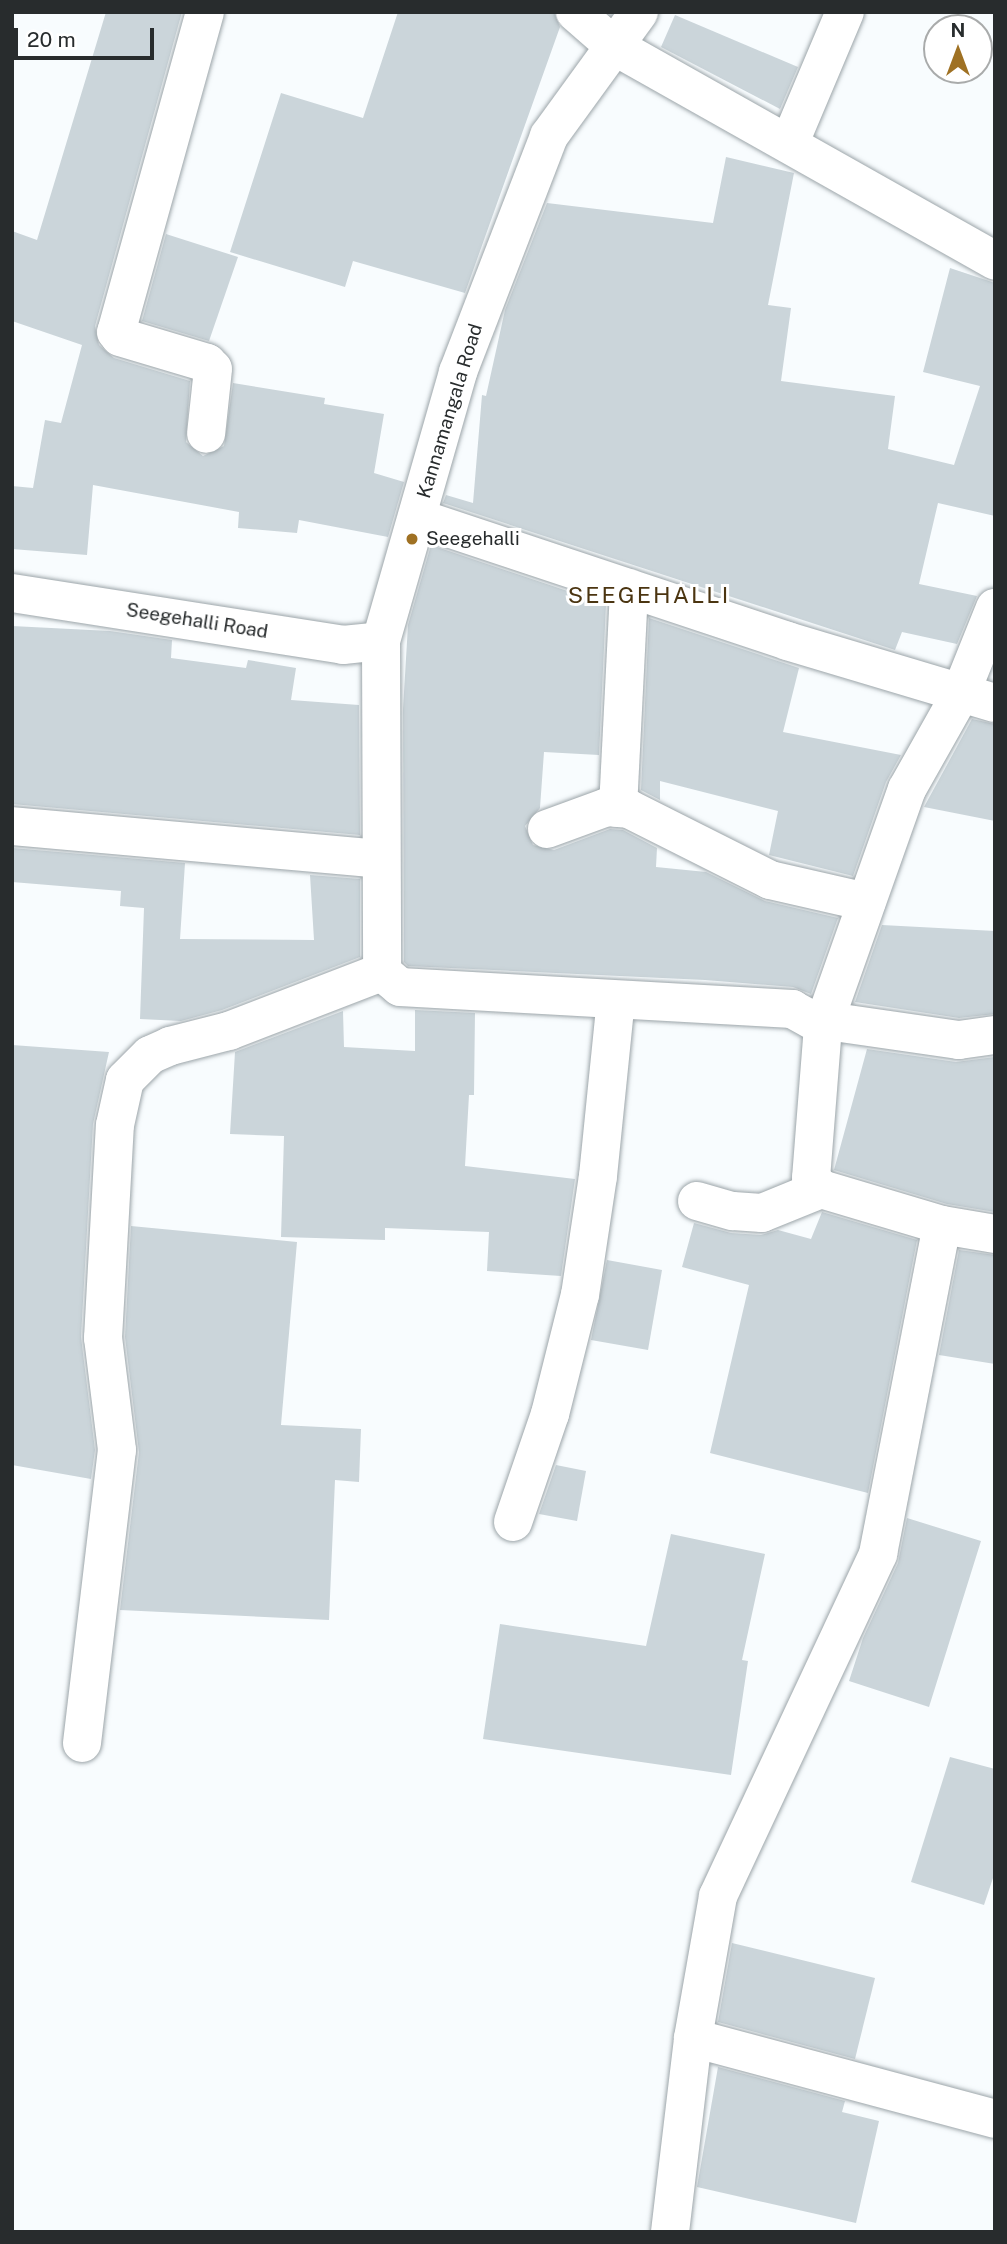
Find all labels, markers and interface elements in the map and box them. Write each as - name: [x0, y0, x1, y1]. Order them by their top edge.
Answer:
- scale bar: [18, 14, 158, 58]
- north arrow: [923, 14, 993, 84]
- text: N: [951, 19, 965, 41]
- text: 20 m: [27, 27, 76, 52]
- street label: Kannamangala Road: [413, 321, 487, 501]
- place label: Seegehalli: [426, 528, 520, 550]
- marker: Seegehalli: [404, 531, 420, 547]
- district label: SEEGEHALLI: [569, 581, 729, 609]
- street label: Seegehalli Road: [124, 599, 270, 643]

